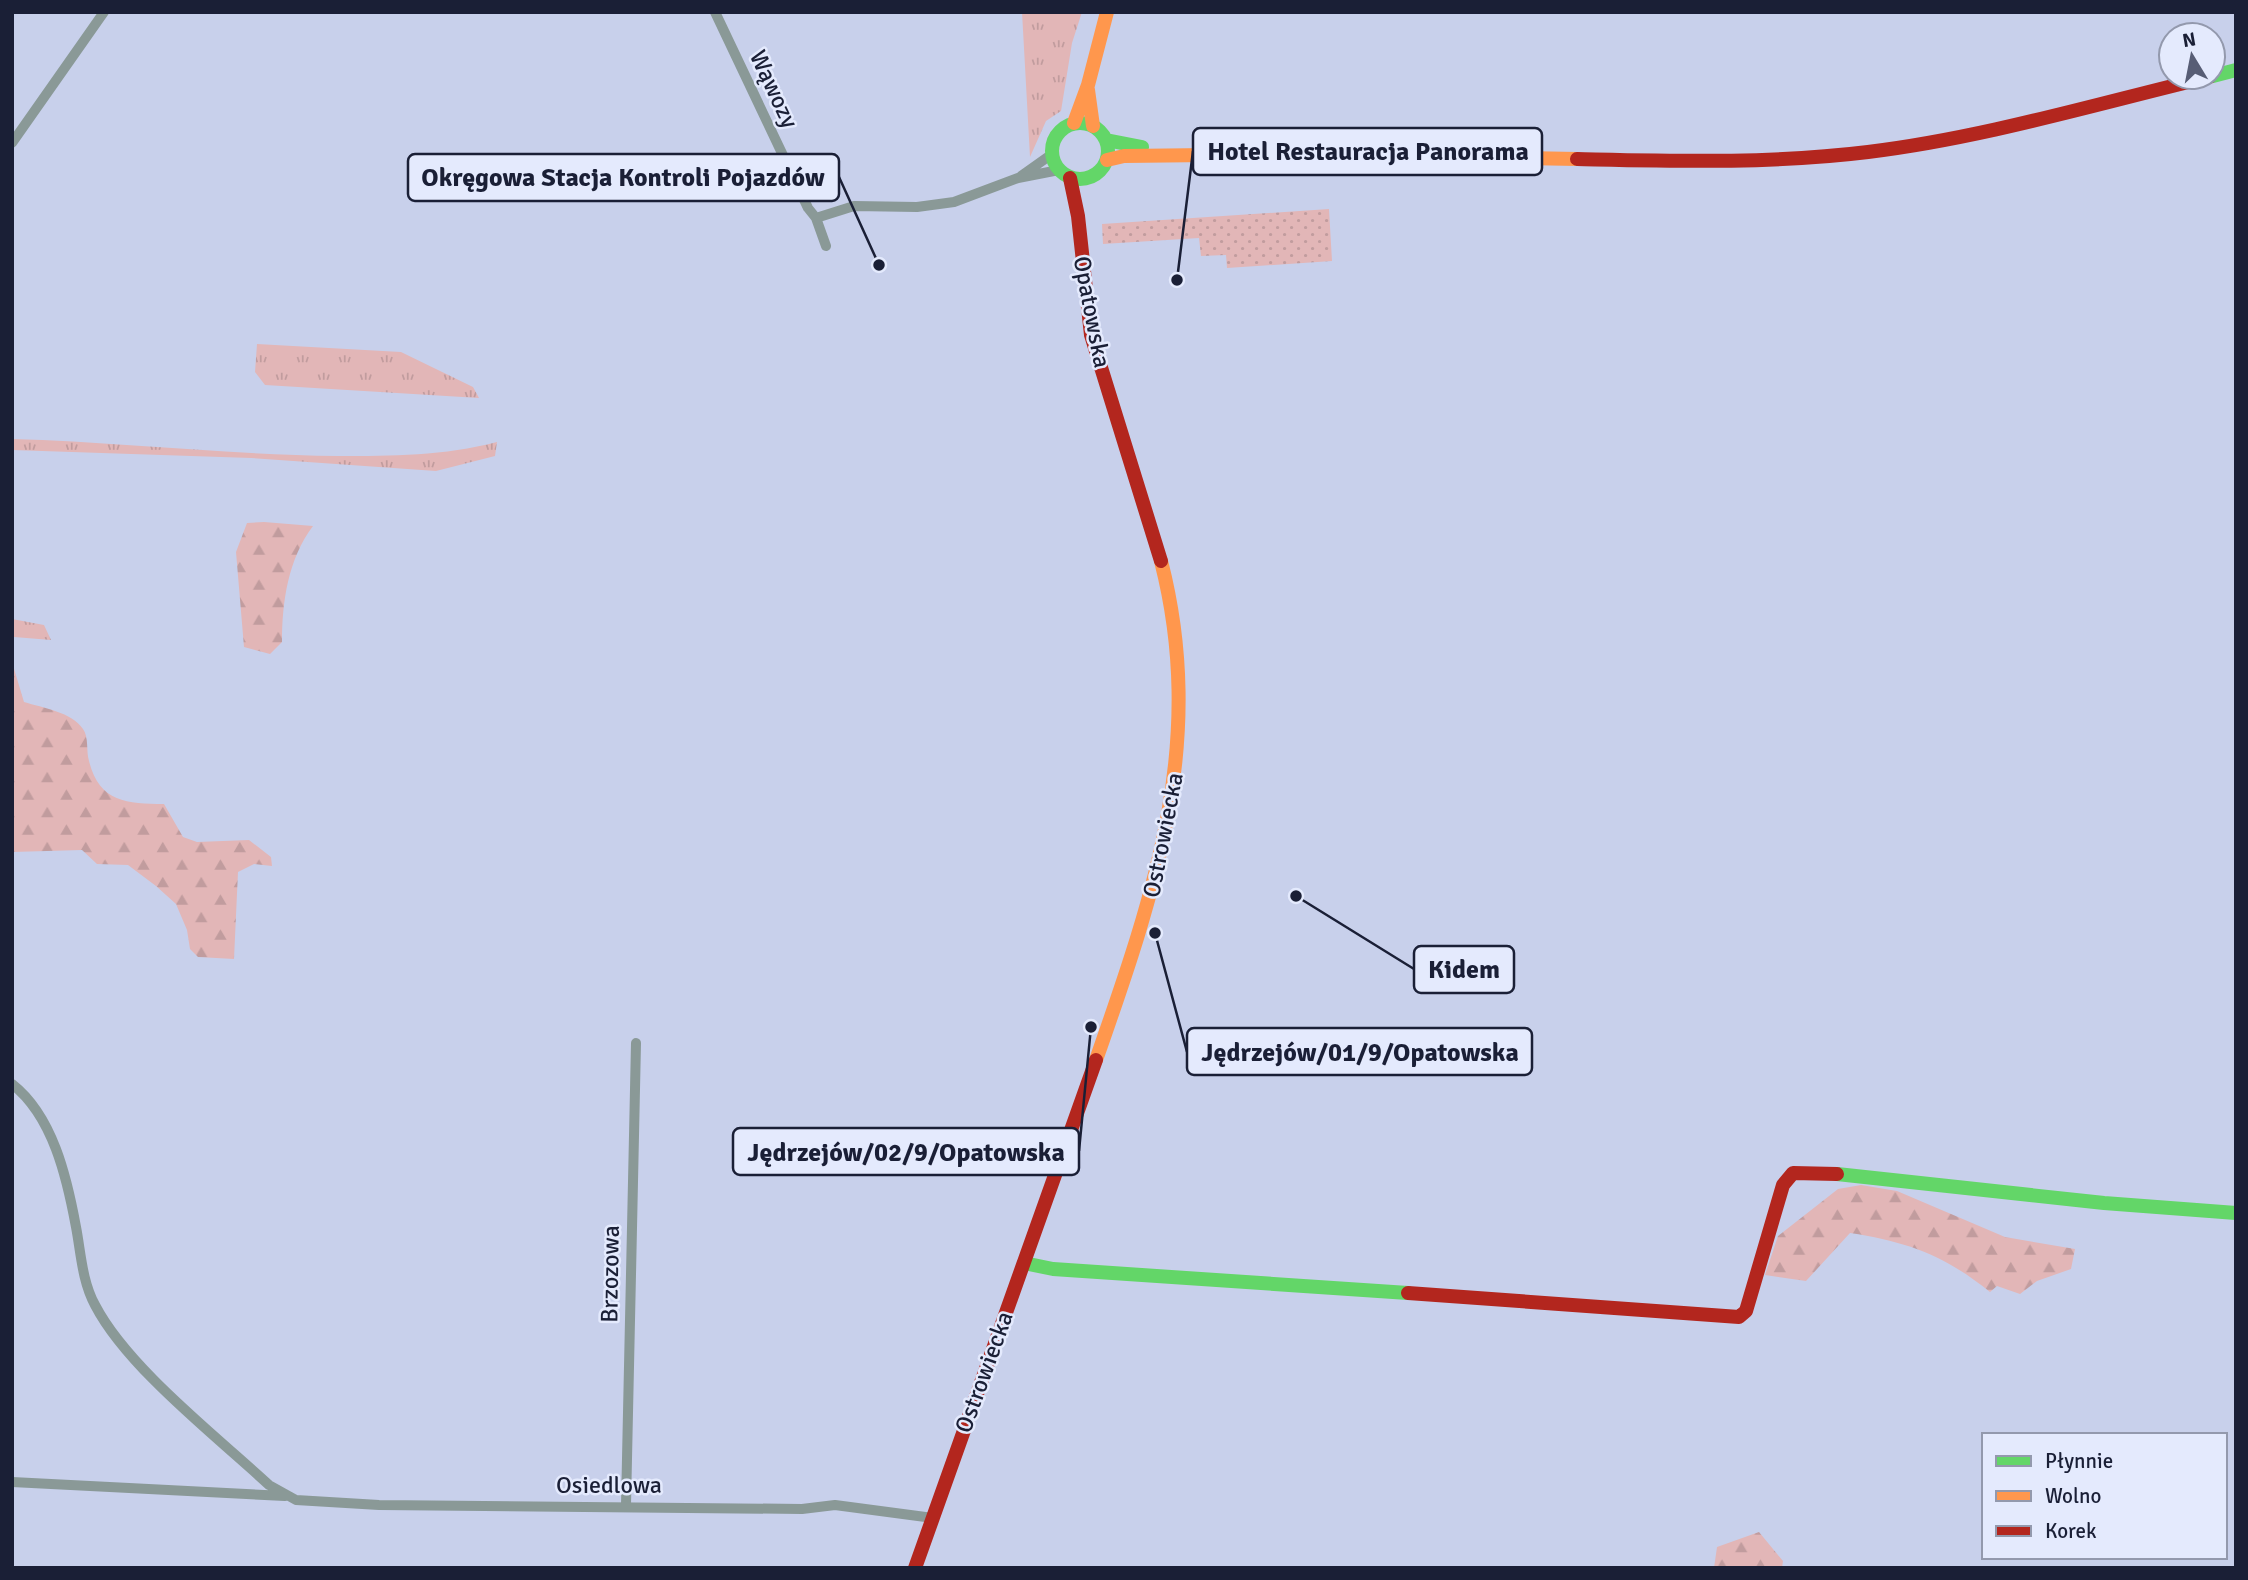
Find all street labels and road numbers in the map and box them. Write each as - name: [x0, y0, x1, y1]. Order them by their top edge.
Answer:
- street label: Wąwozy: [743, 45, 805, 133]
- street label: Opatowska: [1067, 254, 1117, 370]
- street label: Ostrowiecka: [1136, 770, 1190, 900]
- street label: Brzozowa: [594, 1225, 626, 1323]
- street label: Ostrowiecka: [948, 1307, 1020, 1437]
- street label: Osiedlowa: [556, 1470, 662, 1500]

